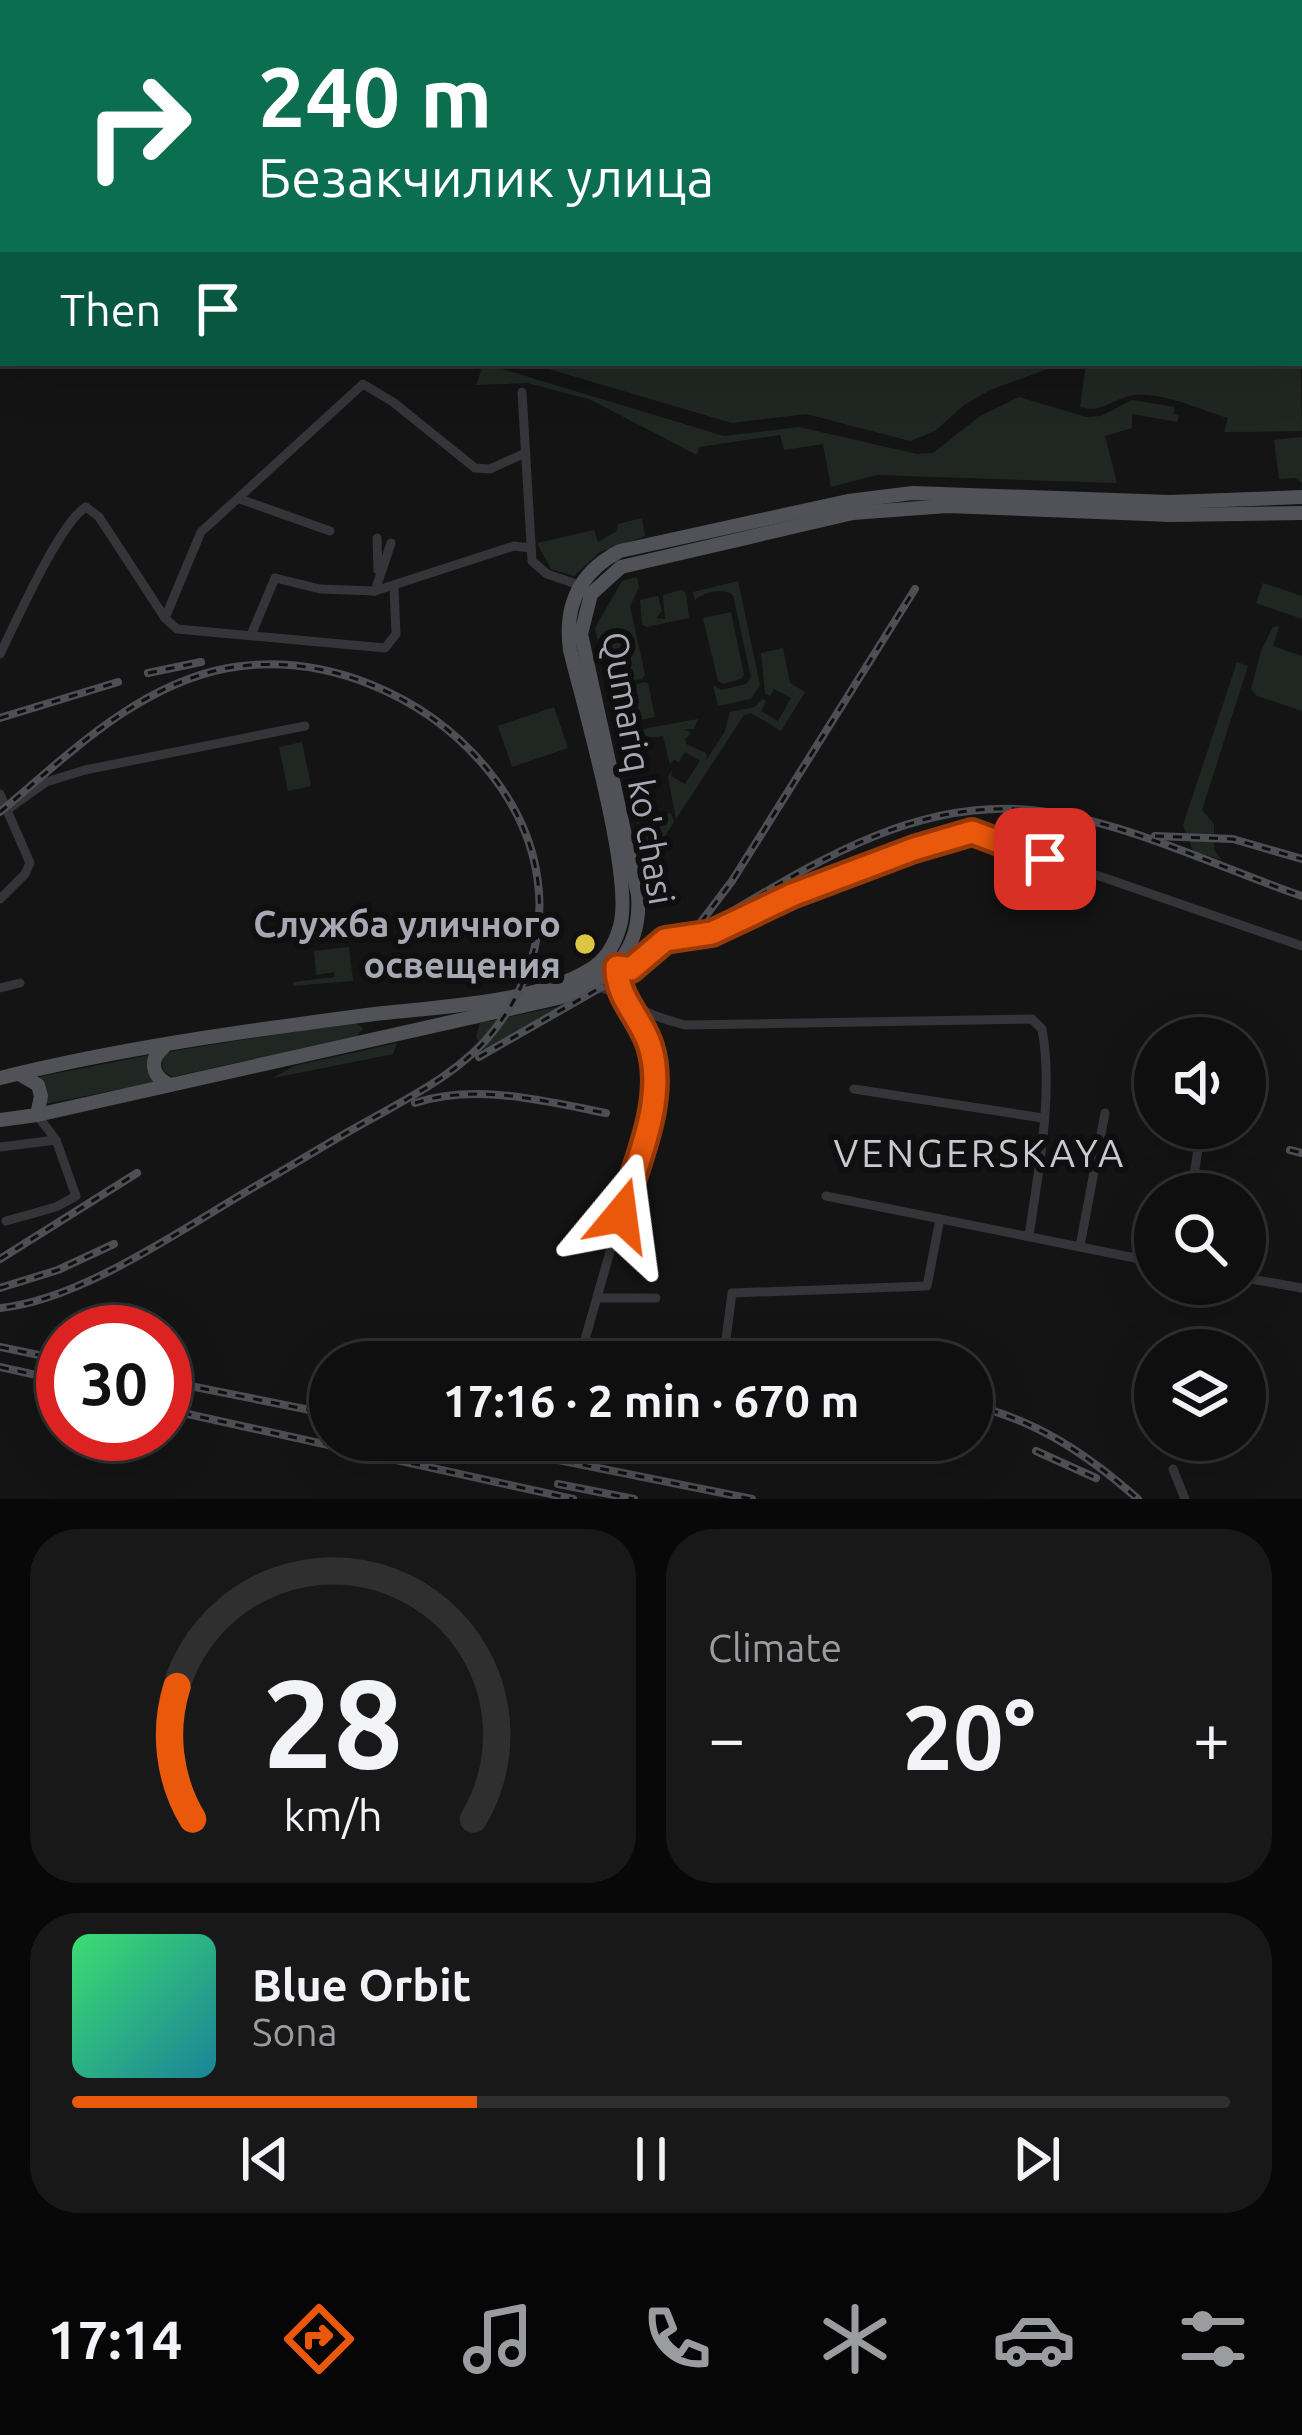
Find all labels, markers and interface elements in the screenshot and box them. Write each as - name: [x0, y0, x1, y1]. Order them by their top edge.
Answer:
- icon: right: [60, 48, 216, 204]
- text: 240 m: [258, 49, 492, 143]
- text: Безакчилик улица: [258, 147, 714, 207]
- icon: arrive: [185, 276, 251, 342]
- text: Then: [60, 284, 161, 335]
- street label: Qumariq ko'chasi: [595, 628, 683, 908]
- pin: [994, 808, 1096, 910]
- icon: arrive: [1012, 826, 1078, 892]
- place label: Служба уличного освещения: [253, 903, 561, 985]
- marker: Служба уличного освещения: [572, 931, 598, 957]
- map controls: [1134, 1017, 1266, 1461]
- button: sound: [1134, 1017, 1266, 1149]
- district label: VENGERSKAYA: [834, 1131, 1126, 1174]
- position arrow: [558, 1152, 684, 1278]
- button: search: [1134, 1173, 1266, 1305]
- speed limit sign: 30: [36, 1305, 192, 1461]
- button: layers: [1134, 1329, 1266, 1461]
- text: 17:16 · 2 min · 670 m: [443, 1375, 859, 1426]
- text: Climate: [708, 1626, 842, 1669]
- text: 28: [263, 1652, 403, 1792]
- text: 20°: [902, 1686, 1036, 1787]
- text: −: [708, 1700, 745, 1774]
- text: +: [1193, 1700, 1230, 1774]
- text: km/h: [283, 1791, 383, 1839]
- text: Blue Orbit: [252, 1959, 471, 2010]
- text: Sona: [252, 2010, 338, 2053]
- icon: previous: [232, 2126, 298, 2192]
- icon: pause: [618, 2126, 684, 2192]
- icon: next: [1004, 2126, 1070, 2192]
- icon: directions: [277, 2297, 361, 2381]
- icon: music: [456, 2297, 540, 2381]
- icon: phone: [635, 2297, 719, 2381]
- icon: climate: [813, 2297, 897, 2381]
- icon: car: [992, 2297, 1076, 2381]
- icon: filters: [1171, 2297, 1255, 2381]
- text: 17:14: [47, 2309, 182, 2369]

